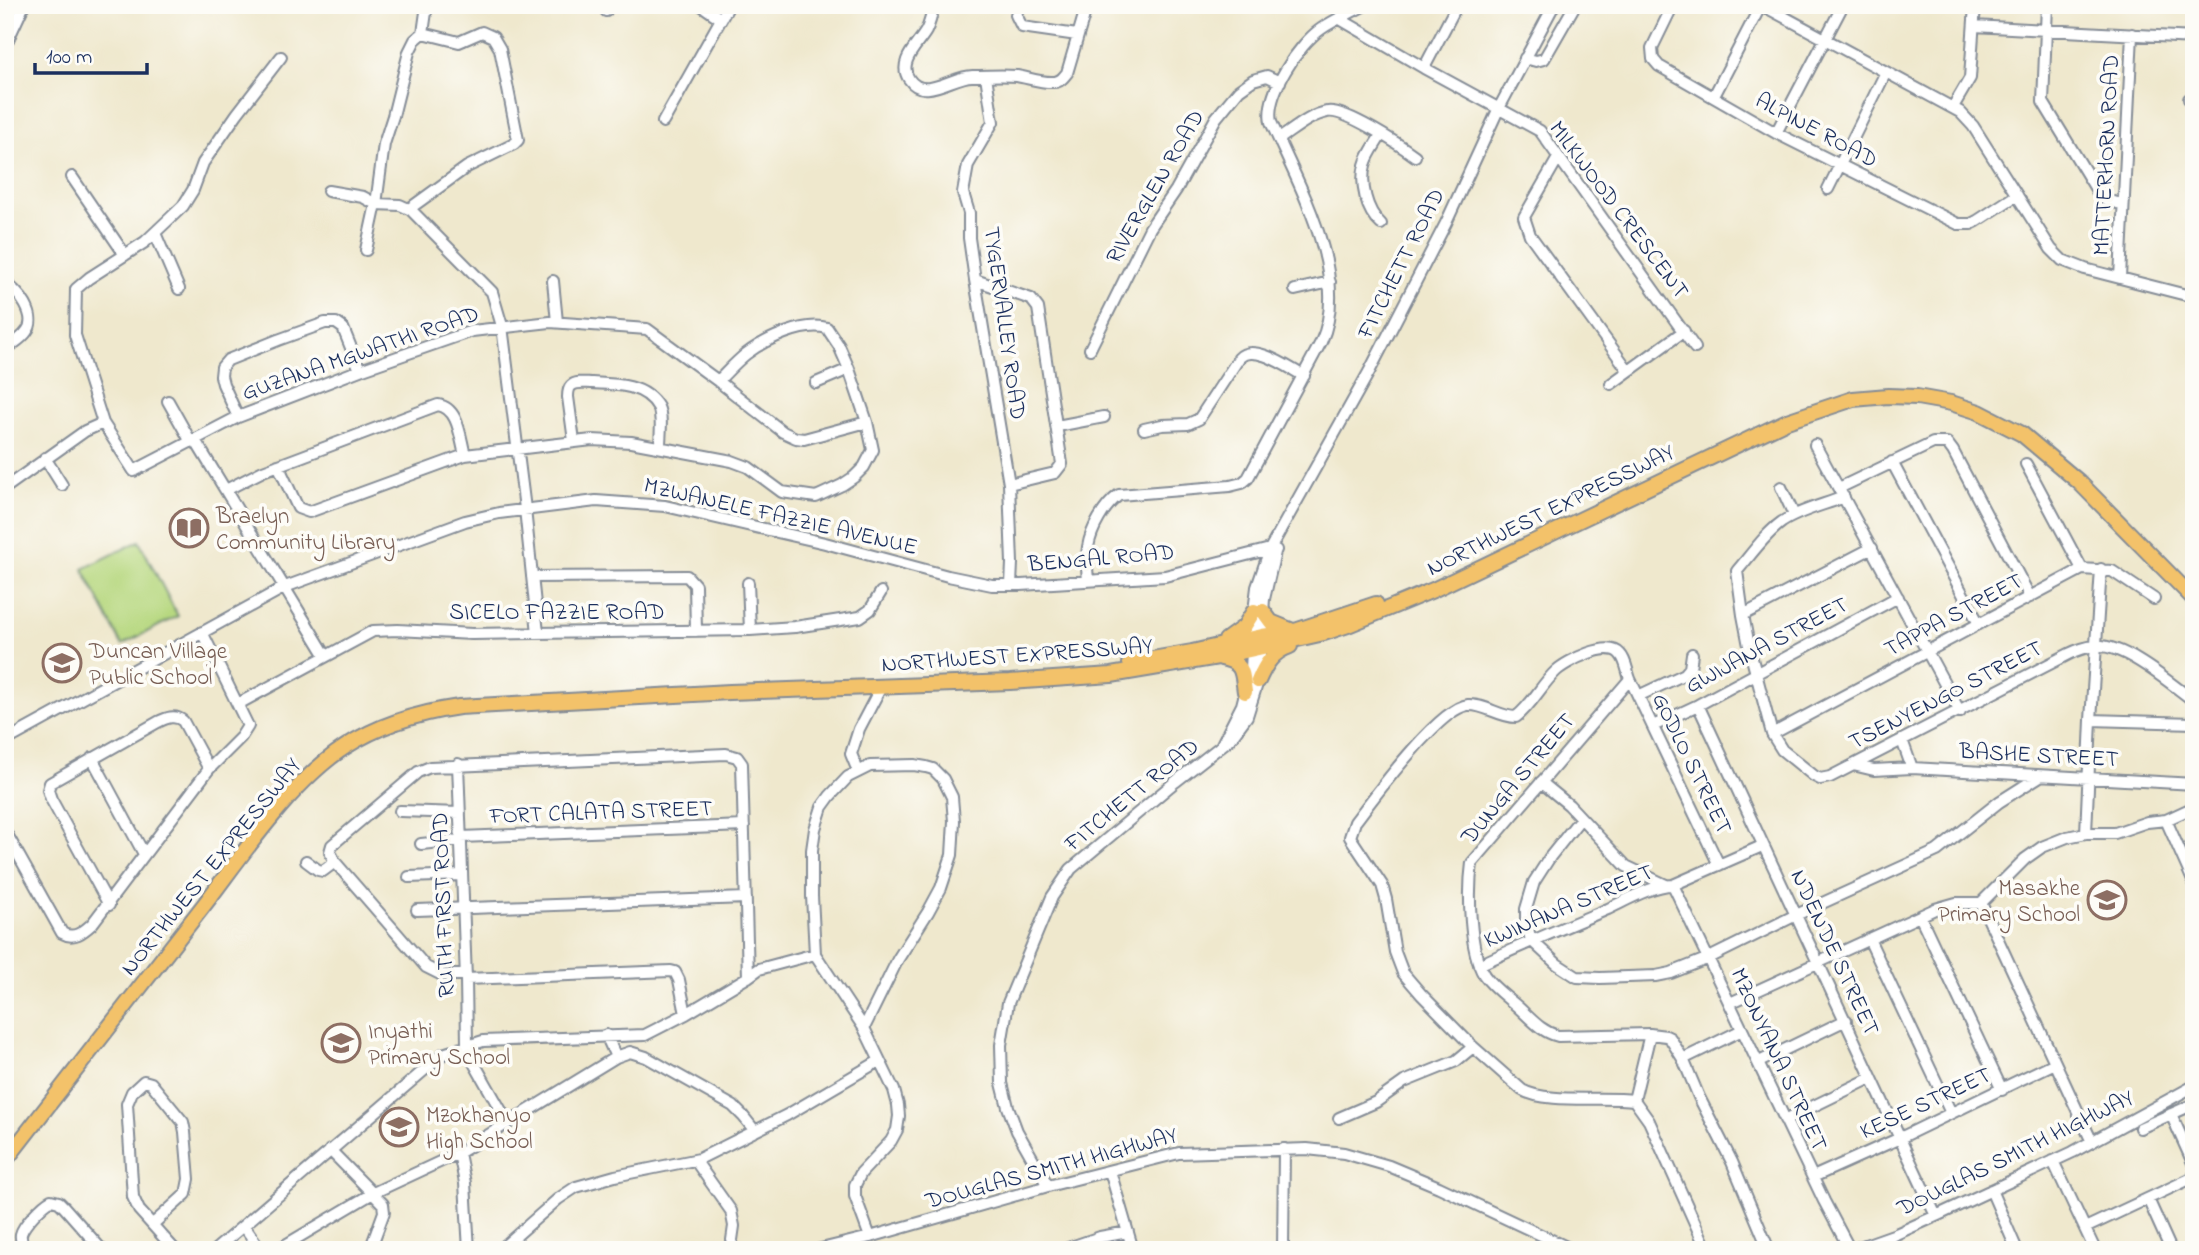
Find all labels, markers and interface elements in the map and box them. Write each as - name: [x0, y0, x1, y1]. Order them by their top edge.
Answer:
- scale bar: [35, 32, 147, 76]
- text: 100 m: [46, 43, 92, 73]
- street label: MATTERHORN ROAD: [2086, 54, 2129, 257]
- street label: ALPINE ROAD: [1749, 85, 1883, 177]
- street label: RIVERGLEN ROAD: [1099, 104, 1214, 270]
- street label: MILKWOOD CRESCENT: [1540, 114, 1696, 307]
- street label: FITCHETT ROAD: [1350, 183, 1454, 346]
- street label: TYGERVALLEY ROAD: [974, 225, 1033, 422]
- street label: GUZANA MGWATHI ROAD: [238, 298, 484, 410]
- street label: NORTHWEST EXPRESSWAY: [1422, 437, 1681, 586]
- street label: MZWANELE FAZZIE AVENUE: [640, 470, 921, 565]
- place label: Braelyn Community Library: [215, 501, 395, 562]
- library icon: Braelyn Community Library: [168, 507, 210, 549]
- street label: BENGAL ROAD: [1026, 537, 1176, 582]
- street label: TAPPA STREET: [1879, 566, 2029, 667]
- street label: GWIJANA STREET: [1680, 589, 1854, 703]
- street label: SICELO FAZZIE ROAD: [449, 597, 665, 630]
- street label: NORTHWEST EXPRESSWAY: [880, 631, 1154, 682]
- street label: TSENYENGO STREET: [1843, 633, 2049, 759]
- place label: Duncan Village Public School: [88, 636, 228, 695]
- school or university icon: Duncan Village Public School: [41, 642, 83, 684]
- street label: GODLO STREET: [1642, 688, 1739, 840]
- street label: DUNGA STREET: [1453, 707, 1584, 853]
- street label: FITCHETT ROAD: [1057, 731, 1207, 861]
- street label: BASHE STREET: [1958, 736, 2119, 777]
- street label: NORTHWEST EXPRESSWAY: [114, 751, 311, 984]
- street label: FORT CALATA STREET: [488, 793, 713, 834]
- street label: RUTH FIRST ROAD: [425, 812, 464, 998]
- street label: KWINANA STREET: [1479, 857, 1659, 958]
- street label: NDENDE STREET: [1781, 864, 1887, 1042]
- place label: Masakhe Primary School: [1938, 873, 2081, 934]
- school or university icon: Masakhe Primary School: [2086, 879, 2128, 921]
- street label: MZONYANA STREET: [1721, 963, 1835, 1157]
- place label: Inyathi Primary School: [368, 1016, 510, 1077]
- school or university icon: Inyathi Primary School: [320, 1022, 362, 1064]
- street label: KESE STREET: [1855, 1059, 1997, 1149]
- street label: DOUGLAS SMITH HIGHWAY: [1891, 1082, 2140, 1226]
- place label: Mzokhanyo High School: [426, 1100, 533, 1160]
- school or university icon: Mzokhanyo High School: [378, 1106, 420, 1148]
- street label: DOUGLAS SMITH HIGHWAY: [921, 1120, 1182, 1219]

